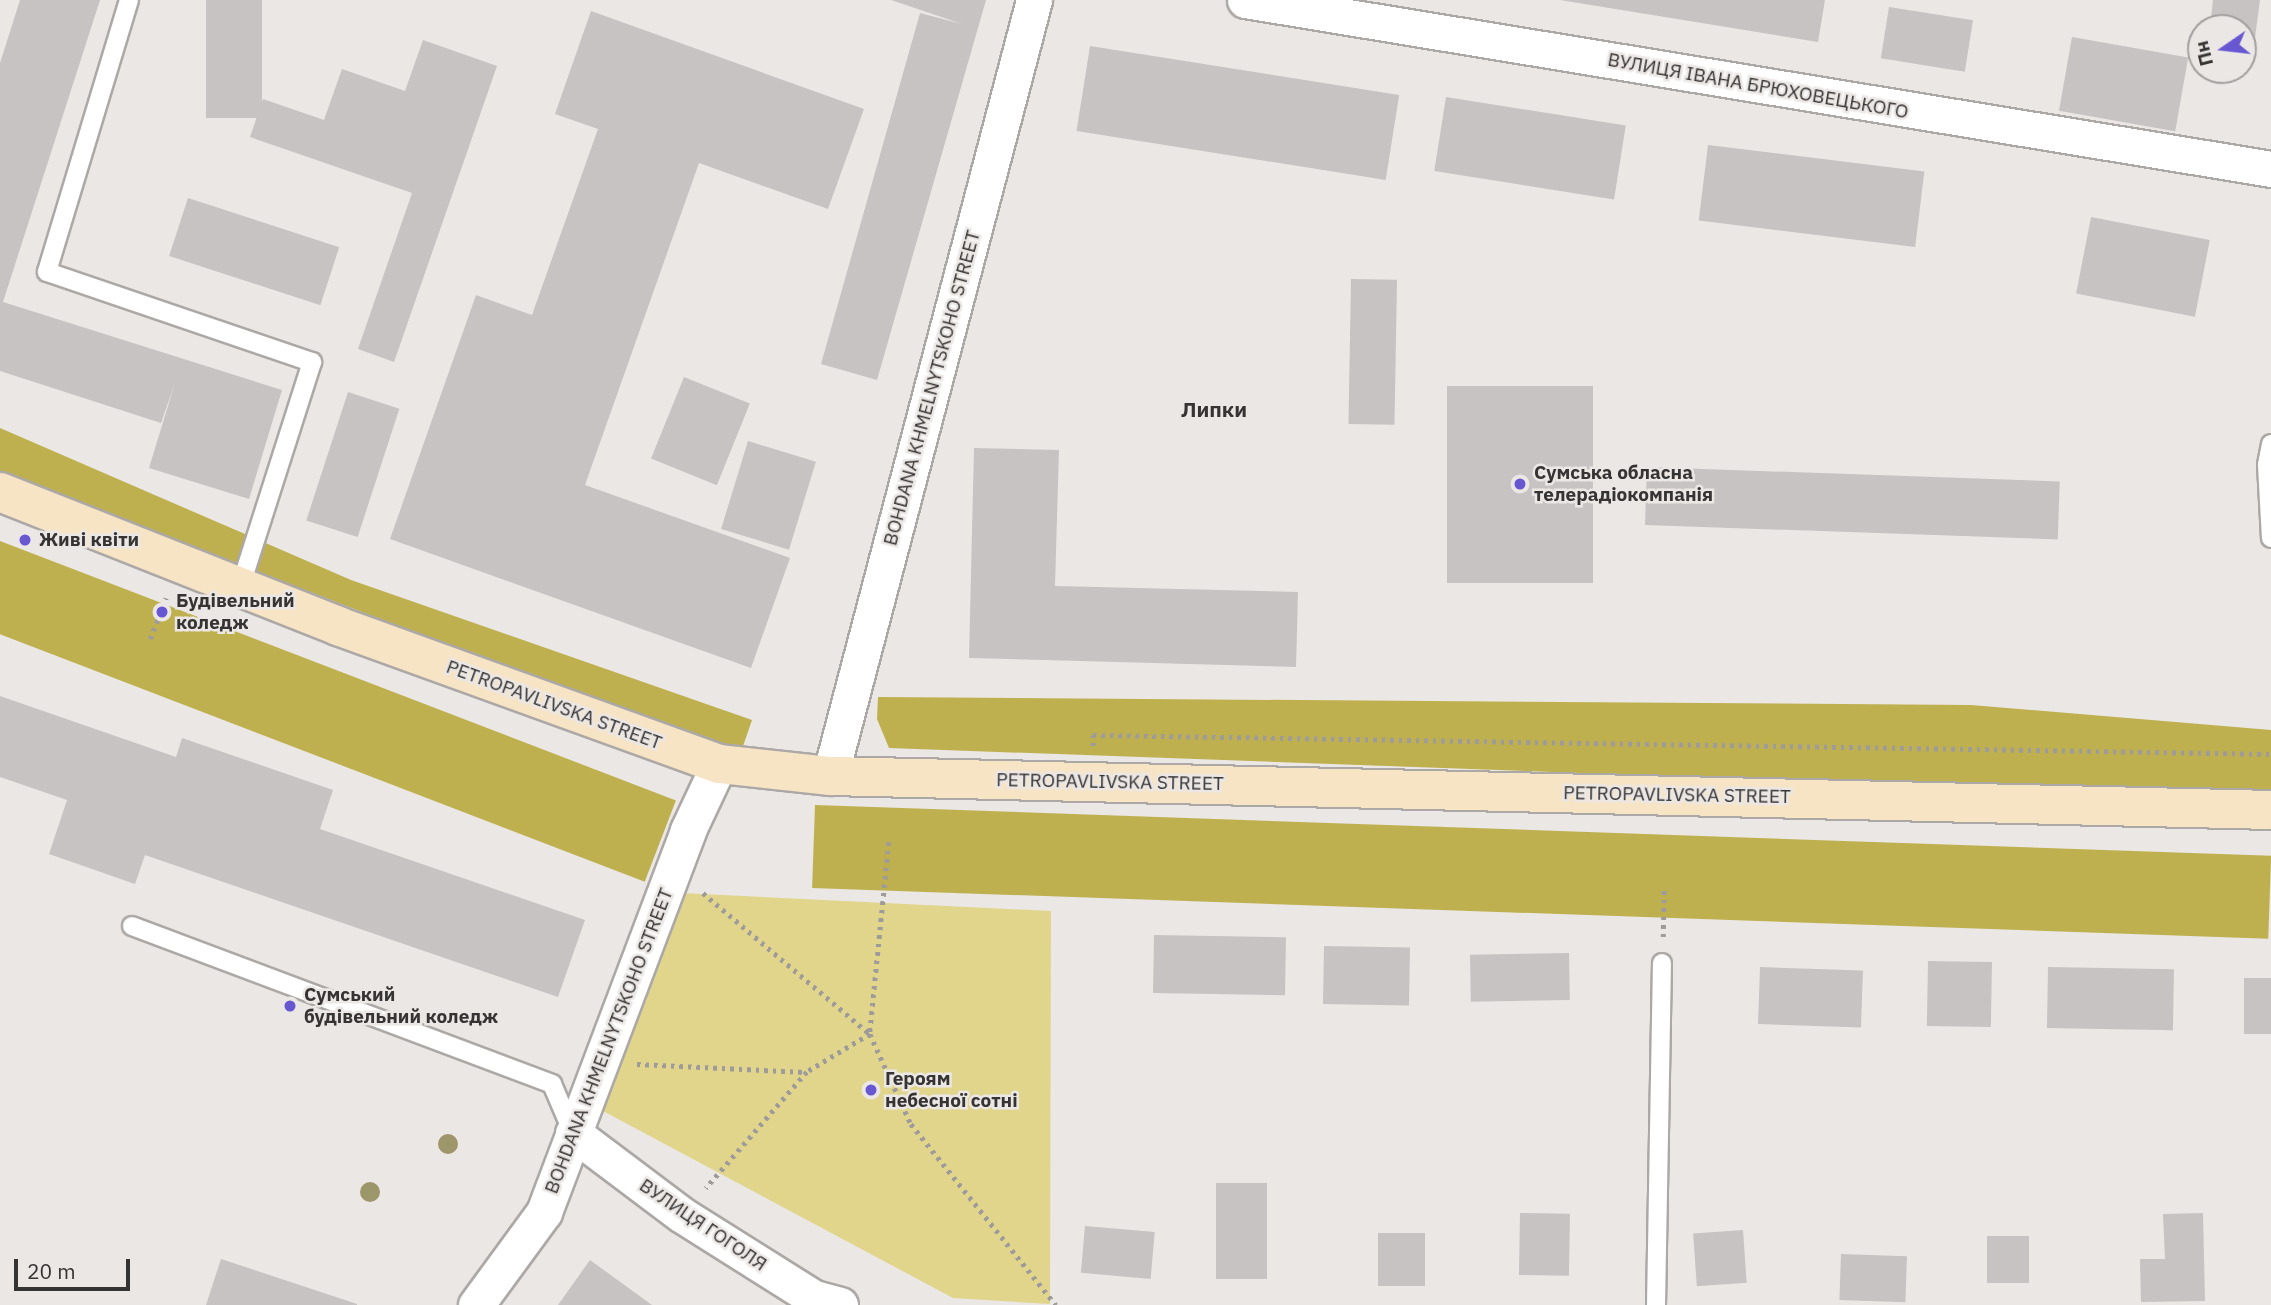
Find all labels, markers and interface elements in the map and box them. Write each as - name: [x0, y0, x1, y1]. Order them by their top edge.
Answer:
- north arrow: [2187, 14, 2257, 84]
- text: Пн: [2189, 39, 2218, 69]
- street label: ВУЛИЦЯ ІВАНА БРЮХОВЕЦЬКОГО: [1606, 48, 1910, 124]
- street label: BOHDANA KHMELNYTSKOHO STREET: [879, 228, 985, 548]
- district label: Липки: [1181, 396, 1247, 422]
- place label: Сумська обласна телерадіокомпанія: [1534, 462, 1713, 506]
- marker: Сумська обласна телерадіокомпанія: [1512, 476, 1528, 492]
- place label: Живі квіти: [39, 529, 139, 551]
- marker: Живі квіти: [17, 532, 33, 548]
- place label: Будівельний коледж: [176, 590, 295, 634]
- marker: Будівельний коледж: [154, 604, 170, 620]
- street label: PETROPAVLIVSKA STREET: [443, 655, 665, 755]
- street label: PETROPAVLIVSKA STREET: [996, 769, 1224, 795]
- street label: PETROPAVLIVSKA STREET: [1563, 782, 1791, 808]
- street label: BOHDANA KHMELNYTSKOHO STREET: [540, 885, 678, 1197]
- place label: Сумський будівельний коледж: [304, 984, 498, 1028]
- marker: Сумський будівельний коледж: [282, 998, 298, 1014]
- place label: Героям небесної сотні: [885, 1068, 1018, 1112]
- marker: Героям небесної сотні: [863, 1082, 879, 1098]
- street label: ВУЛИЦЯ ГОГОЛЯ: [635, 1174, 771, 1276]
- scale bar: [18, 1246, 133, 1290]
- text: 20 m: [27, 1257, 76, 1285]

